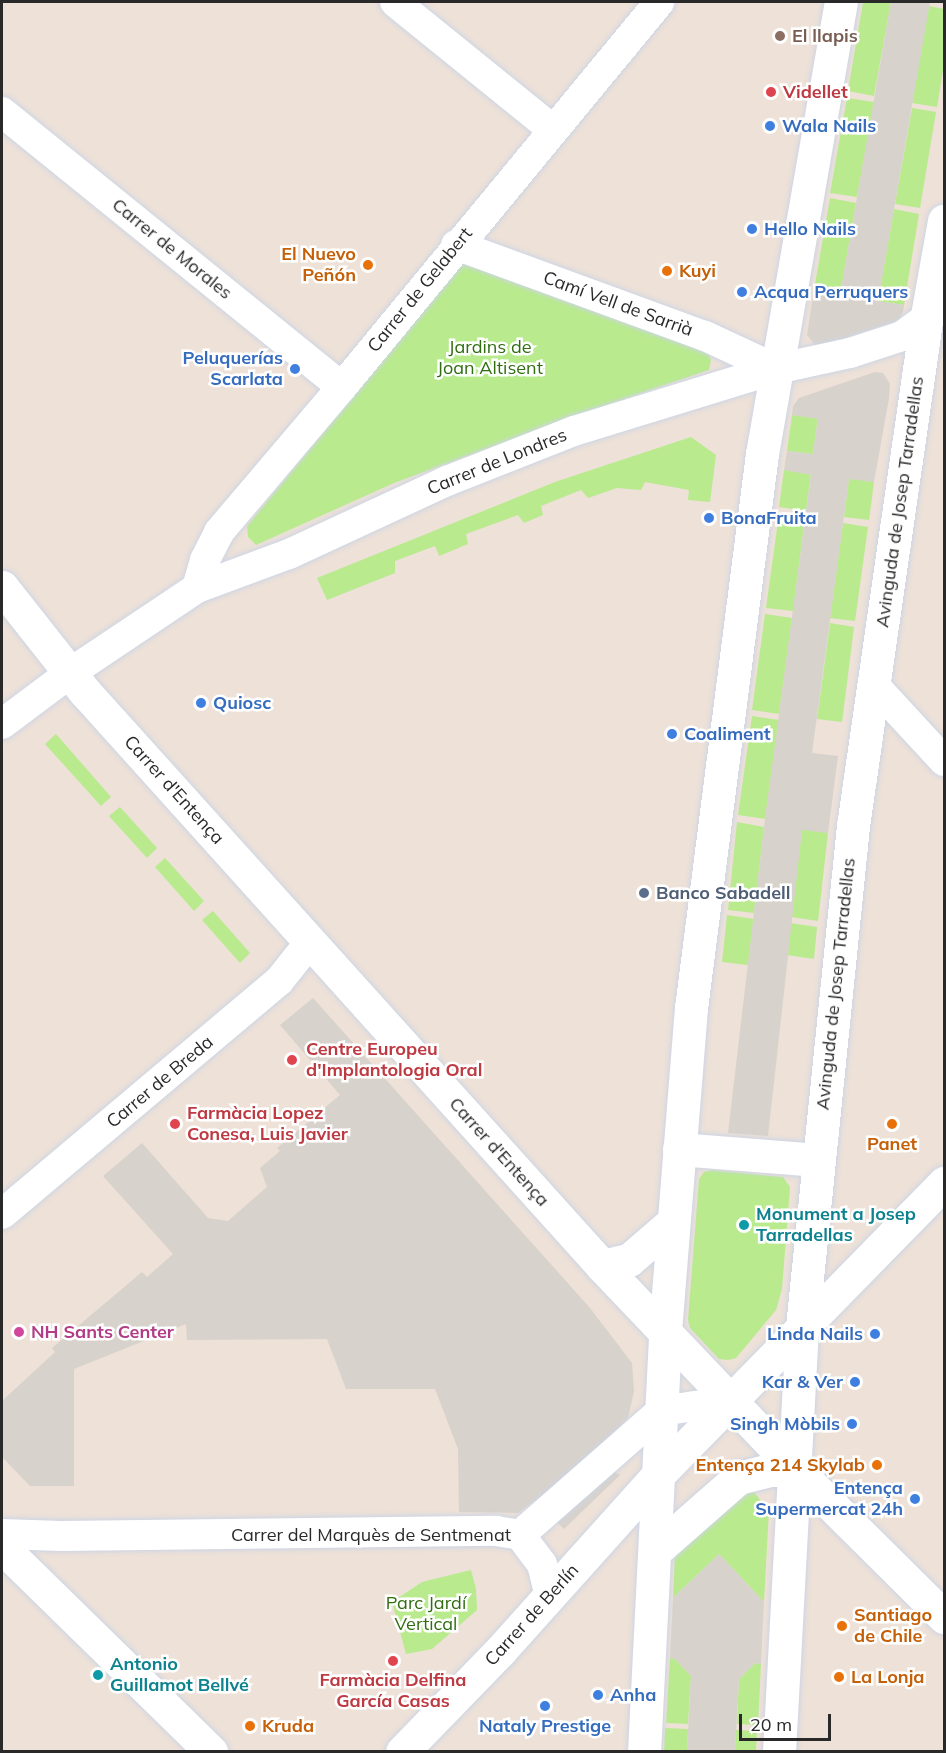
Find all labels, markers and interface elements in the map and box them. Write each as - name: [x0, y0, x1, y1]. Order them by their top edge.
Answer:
- place label: El llapis: [792, 25, 858, 47]
- marker: El llapis: [773, 29, 787, 43]
- place label: Videllet: [783, 81, 848, 103]
- marker: Videllet: [764, 85, 778, 99]
- place label: Wala Nails: [782, 115, 876, 137]
- marker: Wala Nails: [763, 119, 777, 133]
- street label: Carrer de Morales: [108, 194, 236, 304]
- place label: Hello Nails: [764, 218, 856, 240]
- marker: Hello Nails: [745, 222, 759, 236]
- street label: Carrer de Gelabert: [363, 223, 477, 357]
- place label: El Nuevo Peñón: [281, 244, 356, 286]
- marker: El Nuevo Peñón: [361, 258, 375, 272]
- place label: Kuyi: [679, 260, 716, 282]
- marker: Kuyi: [660, 264, 674, 278]
- street label: Camí Vell de Sarrià: [540, 267, 696, 341]
- place label: Acqua Perruquers: [754, 281, 908, 303]
- marker: Acqua Perruquers: [735, 285, 749, 299]
- park label: Jardins de Joan Altisent: [437, 337, 543, 380]
- place label: Peluquerías Scarlata: [182, 348, 283, 391]
- marker: Peluquerías Scarlata: [288, 362, 302, 376]
- street label: Avinguda de Josep Tarradellas: [872, 375, 928, 629]
- street label: Carrer de Londres: [424, 424, 570, 500]
- place label: BonaFruita: [721, 507, 817, 529]
- marker: BonaFruita: [702, 511, 716, 525]
- place label: Quiosc: [213, 692, 271, 714]
- marker: Quiosc: [194, 696, 208, 710]
- place label: Coaliment: [684, 723, 771, 745]
- marker: Coaliment: [665, 727, 679, 741]
- street label: Carrer d'Entença: [120, 731, 228, 849]
- street label: Avinguda de Josep Tarradellas: [812, 857, 860, 1111]
- place label: Banco Sabadell: [656, 882, 790, 904]
- marker: Banco Sabadell: [637, 886, 651, 900]
- street label: Carrer de Breda: [102, 1031, 218, 1133]
- place label: Centre Europeu d'Implantologia Oral: [306, 1039, 482, 1082]
- marker: Centre Europeu d'Implantologia Oral: [283, 1051, 301, 1069]
- street label: Carrer d'Entença: [445, 1093, 553, 1211]
- place label: Farmàcia Lopez Conesa, Luis Javier: [187, 1103, 348, 1146]
- marker: Farmàcia Lopez Conesa, Luis Javier: [168, 1117, 182, 1131]
- marker: Panet: [885, 1117, 899, 1131]
- place label: Panet: [867, 1133, 917, 1155]
- place label: Monument a Josep Tarradellas: [756, 1204, 916, 1246]
- marker: Monument a Josep Tarradellas: [737, 1218, 751, 1232]
- place label: NH Sants Center: [31, 1321, 174, 1343]
- place label: Linda Nails: [767, 1323, 863, 1345]
- marker: NH Sants Center: [12, 1325, 26, 1339]
- marker: Linda Nails: [868, 1327, 882, 1341]
- place label: Kar & Ver: [762, 1371, 843, 1393]
- marker: Kar & Ver: [848, 1375, 862, 1389]
- place label: Singh Mòbils: [730, 1413, 840, 1435]
- marker: Singh Mòbils: [845, 1417, 859, 1431]
- place label: Entença 214 Skylab: [696, 1454, 865, 1476]
- marker: Entença 214 Skylab: [870, 1458, 884, 1472]
- place label: Entença Supermercat 24h: [755, 1478, 903, 1520]
- marker: Entença Supermercat 24h: [908, 1492, 922, 1506]
- street label: Carrer del Marquès de Sentmenat: [231, 1524, 511, 1546]
- street label: Carrer de Berlín: [481, 1560, 583, 1670]
- park label: Parc Jardí Vertical: [386, 1593, 466, 1636]
- place label: Santiago de Chile: [854, 1605, 932, 1648]
- marker: Santiago de Chile: [835, 1619, 849, 1633]
- place label: Antonio Guillamot Bellvé: [110, 1654, 249, 1696]
- marker: Farmàcia Delfina García Casas: [386, 1654, 400, 1668]
- place label: La Lonja: [851, 1666, 925, 1688]
- marker: Antonio Guillamot Bellvé: [91, 1668, 105, 1682]
- place label: Farmàcia Delfina García Casas: [320, 1670, 466, 1712]
- marker: La Lonja: [832, 1670, 846, 1684]
- place label: Anha: [610, 1684, 656, 1706]
- marker: Anha: [591, 1688, 605, 1702]
- marker: Nataly Prestige: [538, 1699, 552, 1713]
- scale bar: [742, 1702, 834, 1740]
- text: 20 m: [750, 1713, 792, 1736]
- place label: Kruda: [262, 1715, 314, 1737]
- place label: Nataly Prestige: [479, 1715, 611, 1737]
- marker: Kruda: [243, 1719, 257, 1733]

